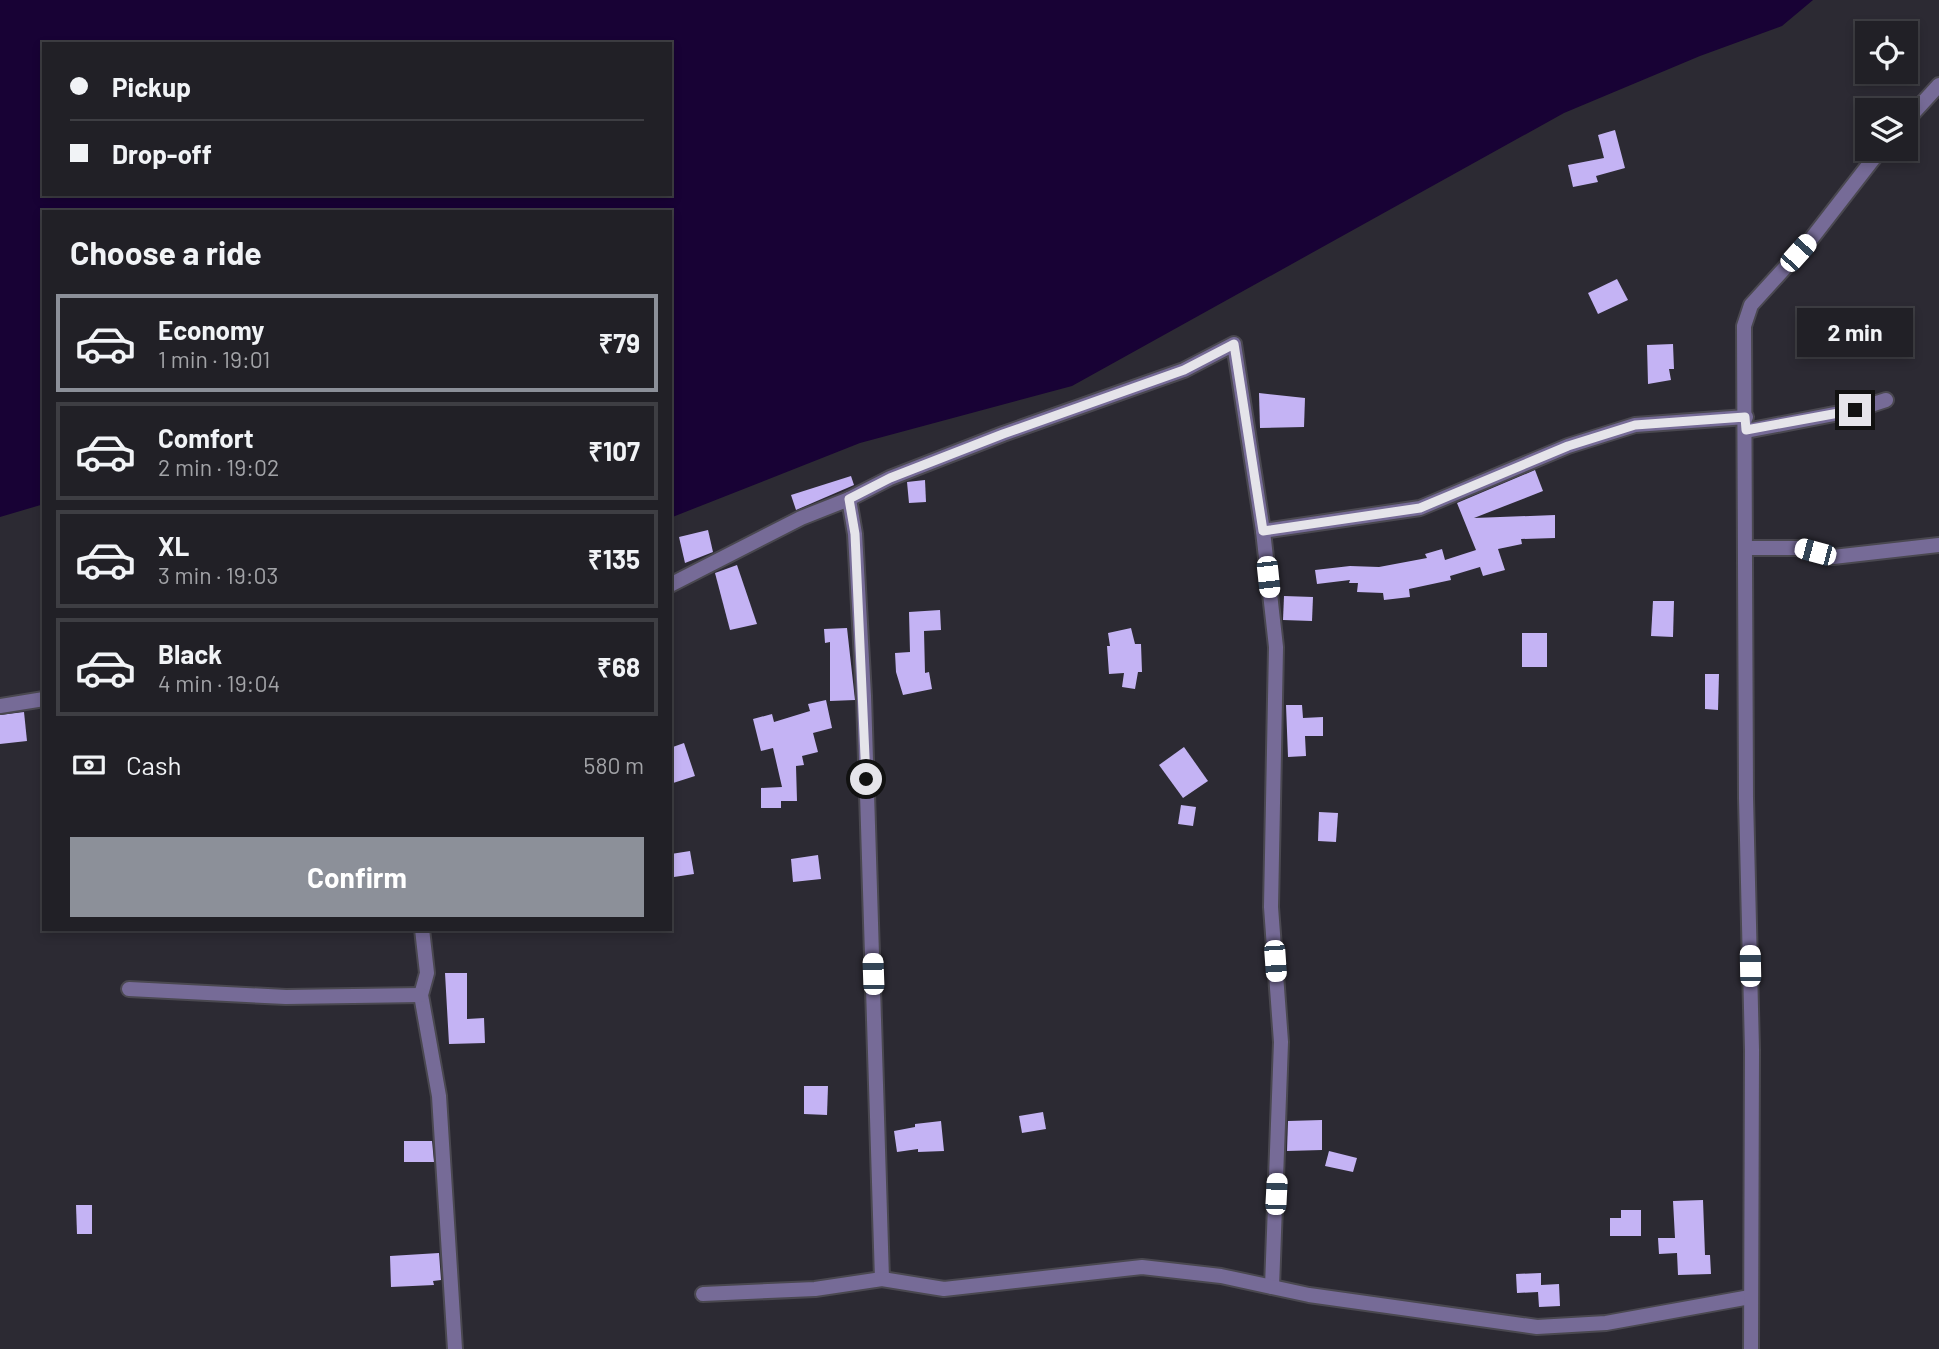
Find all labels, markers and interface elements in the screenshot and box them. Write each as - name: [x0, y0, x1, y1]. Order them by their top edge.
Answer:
- map controls: [1855, 21, 1918, 161]
- button: locate: [1855, 21, 1918, 84]
- text: Pickup: [112, 71, 191, 102]
- button: layers: [1855, 98, 1918, 161]
- text: Drop-off: [112, 138, 212, 169]
- car: [1777, 230, 1820, 276]
- text: Choose a ride: [70, 233, 262, 271]
- callout: 2 min: [1797, 308, 1913, 358]
- icon: car: [74, 312, 137, 375]
- text: Economy: [158, 314, 264, 345]
- text: 2 min: [1827, 318, 1883, 346]
- text: ₹79: [598, 327, 640, 358]
- text: 1 min · 19:01: [158, 345, 270, 373]
- route end: [1839, 394, 1871, 426]
- icon: car: [74, 420, 137, 483]
- text: Comfort: [158, 422, 254, 453]
- text: ₹107: [588, 435, 640, 466]
- text: 2 min · 19:02: [158, 453, 279, 481]
- icon: car: [74, 528, 137, 591]
- text: XL: [158, 530, 189, 561]
- car: [1792, 536, 1839, 568]
- text: ₹135: [588, 543, 640, 574]
- car: [1256, 555, 1281, 599]
- text: 3 min · 19:03: [158, 561, 278, 589]
- icon: car: [74, 636, 137, 699]
- text: Black: [158, 638, 222, 669]
- text: ₹68: [597, 651, 640, 682]
- text: 4 min · 19:04: [158, 669, 280, 697]
- icon: cash: [70, 746, 108, 784]
- text: Cash: [126, 749, 181, 780]
- text: 580 m: [584, 751, 644, 779]
- route start: [850, 763, 882, 795]
- button: Confirm: [70, 837, 644, 917]
- car: [1264, 939, 1287, 983]
- car: [1740, 945, 1761, 987]
- car: [862, 953, 885, 995]
- car: [1265, 1172, 1288, 1216]

